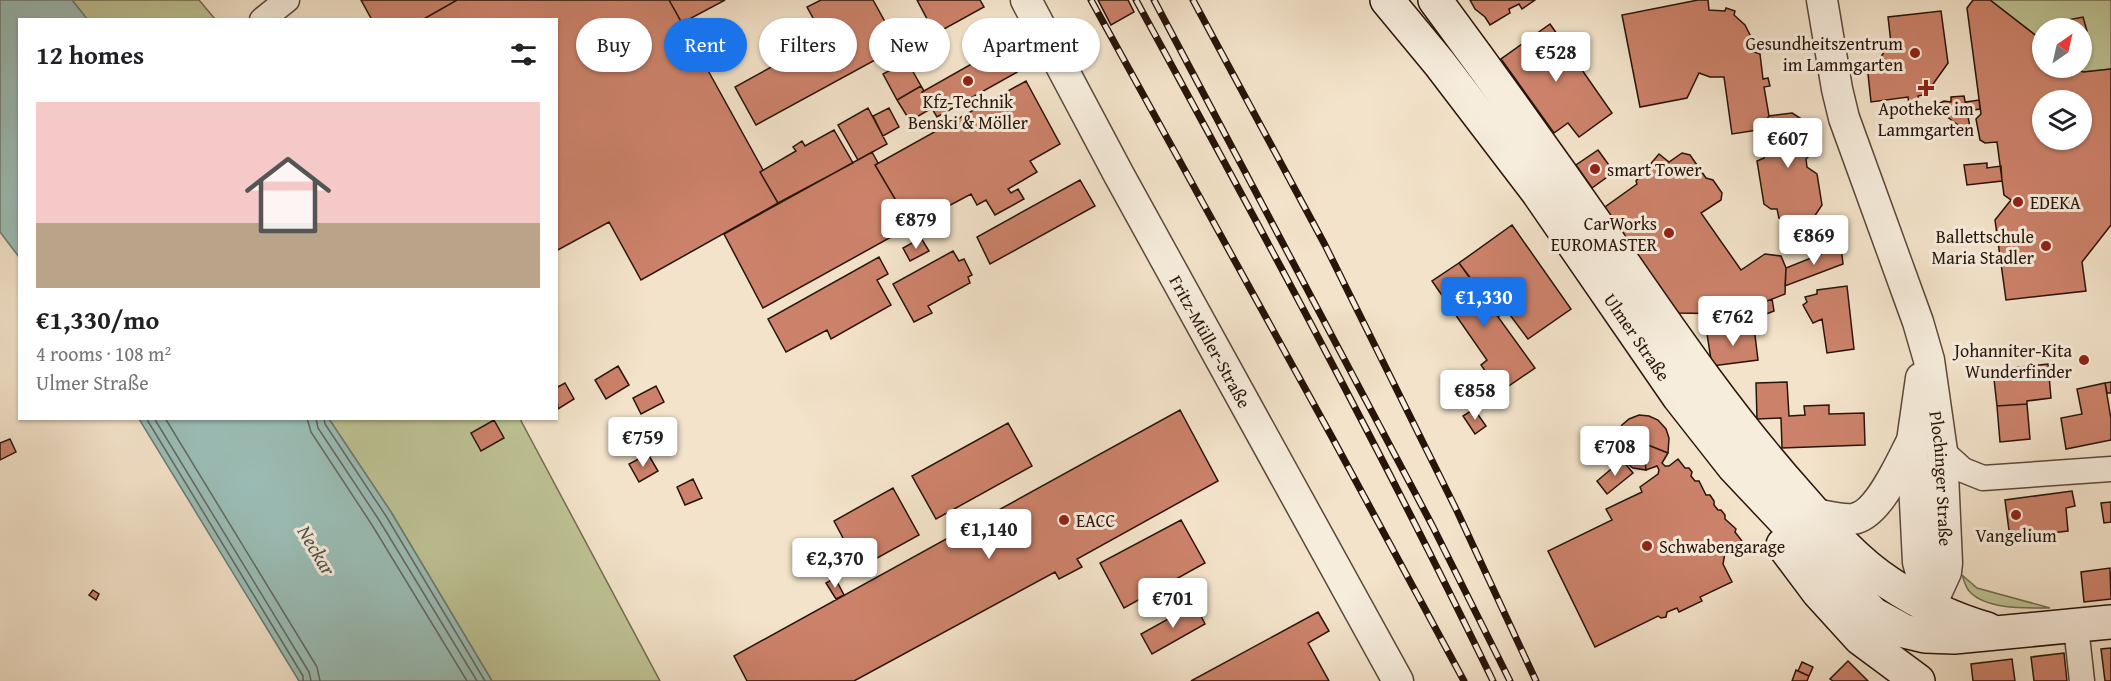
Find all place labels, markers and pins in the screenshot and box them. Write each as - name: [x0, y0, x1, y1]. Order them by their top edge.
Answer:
- place label: Gesundheitszentrum im Lammgarten: [1746, 30, 1903, 78]
- pin: €528: [1520, 32, 1592, 83]
- marker: Gesundheitszentrum im Lammgarten: [1908, 46, 1922, 60]
- marker: Kfz-Technik Benski & Möller: [961, 74, 975, 88]
- marker: Apotheke im Lammgarten: [1919, 81, 1933, 95]
- place label: Kfz-Technik Benski & Möller: [908, 88, 1029, 136]
- place label: Apotheke im Lammgarten: [1878, 95, 1974, 143]
- pin: €607: [1752, 118, 1824, 169]
- place label: smart Tower: [1607, 156, 1702, 183]
- marker: smart Tower: [1588, 162, 1602, 176]
- place label: EDEKA: [2030, 189, 2081, 216]
- marker: EDEKA: [2011, 195, 2025, 209]
- pin: €879: [880, 199, 952, 250]
- place label: CarWorks EUROMASTER: [1551, 210, 1658, 258]
- pin: €869: [1778, 215, 1850, 266]
- place label: Ballettschule Maria Stadler: [1932, 223, 2035, 271]
- marker: CarWorks EUROMASTER: [1662, 226, 1676, 240]
- marker: Ballettschule Maria Stadler: [2039, 239, 2053, 253]
- pin: €1,330: [1435, 277, 1533, 328]
- pin: €762: [1697, 296, 1769, 347]
- place label: Johanniter-Kita Wunderfinder: [1952, 337, 2073, 385]
- marker: Johanniter-Kita Wunderfinder: [2077, 353, 2091, 367]
- pin: €858: [1439, 370, 1511, 421]
- pin: €759: [607, 417, 679, 468]
- pin: €708: [1579, 426, 1651, 477]
- place label: EACC: [1076, 507, 1116, 534]
- marker: Vangelium: [2009, 508, 2023, 522]
- pin: €1,140: [940, 509, 1038, 560]
- marker: EACC: [1057, 513, 1071, 527]
- place label: Vangelium: [1975, 522, 2057, 549]
- place label: Schwabengarage: [1659, 533, 1785, 560]
- pin: €2,370: [786, 538, 884, 589]
- marker: Schwabengarage: [1640, 539, 1654, 553]
- pin: €701: [1137, 578, 1209, 629]

